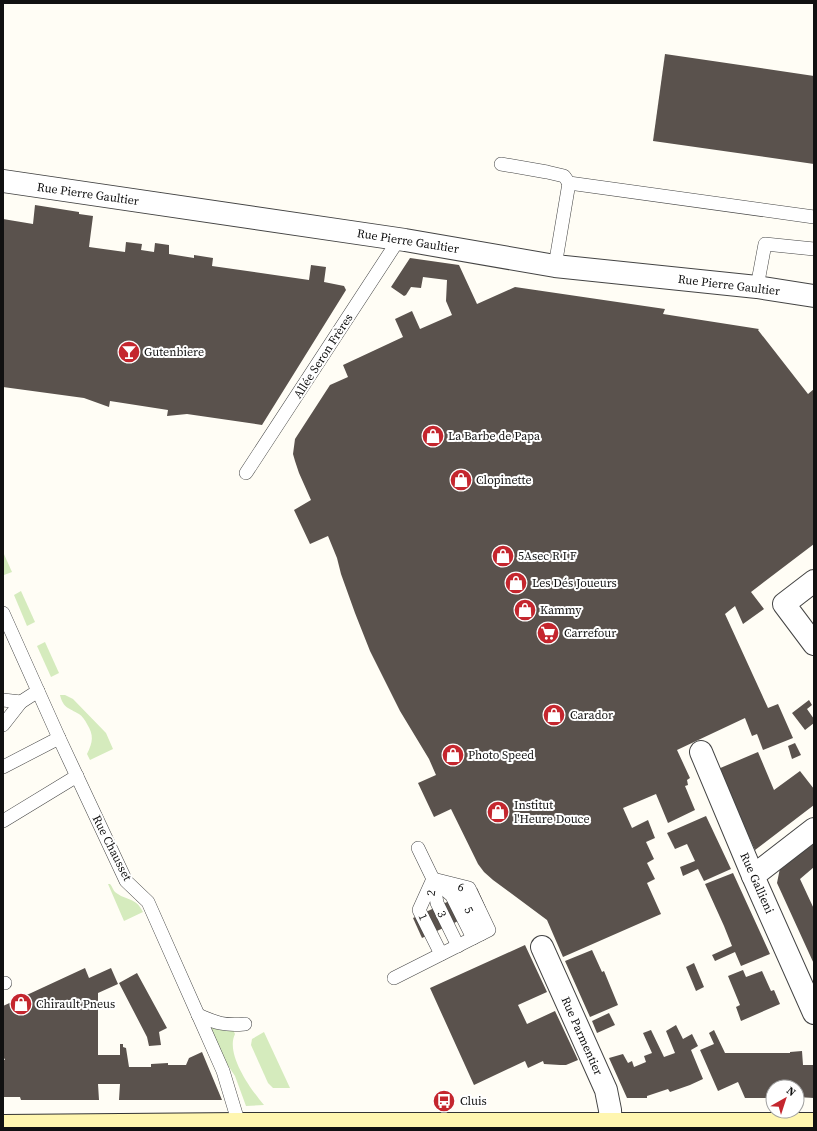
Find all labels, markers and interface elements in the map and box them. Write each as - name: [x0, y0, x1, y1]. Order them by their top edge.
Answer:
- street label: Rue Pierre Gaultier: [36, 179, 140, 209]
- street label: Rue Pierre Gaultier: [356, 225, 460, 257]
- street label: Rue Pierre Gaultier: [677, 271, 781, 299]
- street label: Allée Seron Frères: [290, 311, 356, 401]
- bar icon: Gutenbiere: [116, 339, 142, 365]
- place label: Gutenbiere: [144, 344, 204, 360]
- shop icon: La Barbe de Papa: [420, 423, 446, 449]
- place label: La Barbe de Papa: [448, 428, 541, 444]
- shop icon: Clopinette: [448, 467, 474, 493]
- place label: Clopinette: [476, 472, 532, 488]
- shop icon: 5Asec R I F: [490, 543, 516, 569]
- place label: 5Asec R I F: [518, 548, 577, 564]
- shop icon: Les Dés Joueurs: [503, 570, 529, 596]
- place label: Les Dés Joueurs: [532, 575, 617, 591]
- shop icon: Kammy: [512, 597, 538, 623]
- place label: Kammy: [540, 602, 582, 618]
- supermarket icon: Carrefour: [535, 620, 561, 646]
- place label: Carrefour: [564, 625, 616, 641]
- shop icon: Carador: [541, 702, 567, 728]
- place label: Carador: [570, 707, 613, 723]
- shop icon: Photo Speed: [440, 742, 466, 768]
- place label: Photo Speed: [468, 747, 534, 763]
- place label: Institut l'Heure Douce: [514, 797, 590, 827]
- shop icon: Institut l'Heure Douce: [485, 799, 511, 825]
- street label: Rue Chausset: [89, 812, 135, 884]
- street label: Rue Gallieni: [736, 850, 778, 917]
- street label: 6: [456, 878, 466, 896]
- street label: 2: [423, 889, 439, 897]
- street label: 5: [460, 904, 478, 916]
- street label: 3: [433, 908, 451, 920]
- street label: 1: [414, 911, 432, 923]
- shop icon: Chirault Pneus: [8, 991, 34, 1017]
- street label: Rue Parmentier: [558, 994, 606, 1078]
- place label: Chirault Pneus: [36, 996, 115, 1012]
- north arrow: [765, 1079, 805, 1119]
- text: N: [783, 1083, 799, 1100]
- bus stop icon: Cluis: [431, 1088, 457, 1114]
- place label: Cluis: [460, 1093, 487, 1109]

